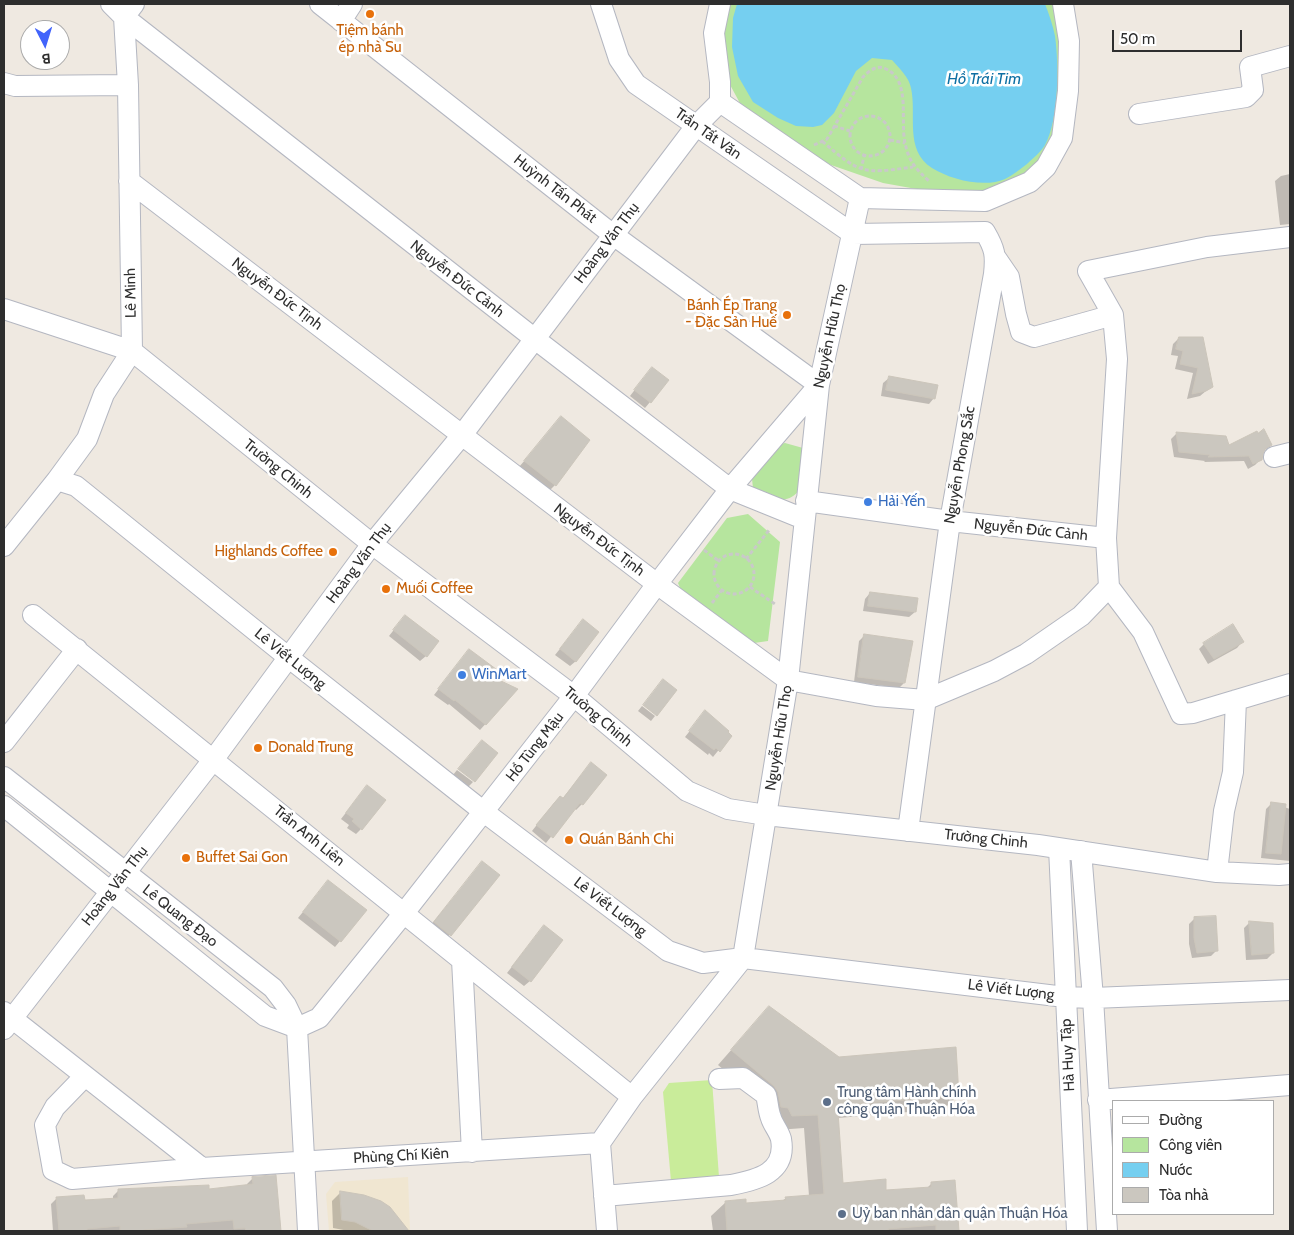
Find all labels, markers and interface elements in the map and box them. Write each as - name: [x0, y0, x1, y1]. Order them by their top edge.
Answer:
- marker: Tiệm bánh ép nhà Su: [364, 8, 376, 20]
- north arrow: [20, 20, 70, 70]
- scale bar: [1114, 20, 1244, 52]
- place label: Tiệm bánh ép nhà Su: [336, 22, 404, 57]
- text: 50 m: [1120, 30, 1155, 48]
- text: B: [41, 50, 51, 68]
- water label: Hồ Trái Tim: [947, 69, 1021, 89]
- street label: Trần Tất Văn: [671, 105, 745, 163]
- street label: Huỳnh Tấn Phát: [510, 151, 600, 227]
- street label: Hoàng Văn Thụ: [571, 199, 643, 287]
- street label: Nguyễn Đức Cảnh: [406, 237, 508, 321]
- street label: Nguyễn Đức Tịnh: [228, 254, 326, 334]
- street label: Lê Minh: [122, 268, 140, 318]
- street label: Nguyễn Hữu Thọ: [810, 282, 850, 390]
- place label: Bánh Ép Trang - Đặc Sản Huế: [685, 297, 777, 332]
- marker: Bánh Ép Trang - Đặc Sản Huế: [781, 309, 793, 321]
- street label: Nguyễn Phong Sắc: [941, 405, 979, 525]
- street label: Trường Chinh: [240, 436, 316, 502]
- place label: Hải Yến: [878, 493, 925, 511]
- marker: Hải Yến: [862, 496, 874, 508]
- street label: Nguyễn Đức Tịnh: [550, 500, 648, 580]
- street label: Nguyễn Đức Cảnh: [973, 515, 1089, 545]
- street label: Hoàng Văn Thụ: [323, 519, 395, 607]
- place label: Highlands Coffee: [214, 543, 323, 561]
- marker: Highlands Coffee: [327, 546, 339, 558]
- place label: Muối Coffee: [396, 580, 473, 598]
- marker: Muối Coffee: [380, 583, 392, 595]
- street label: Lê Viết Lượng: [251, 625, 329, 693]
- place label: WinMart: [472, 666, 527, 684]
- marker: WinMart: [456, 669, 468, 681]
- street label: Trường Chinh: [560, 683, 636, 751]
- street label: Nguyễn Hữu Thọ: [762, 684, 796, 792]
- street label: Hồ Tùng Mậu: [502, 709, 568, 785]
- place label: Donald Trung: [268, 739, 353, 757]
- marker: Donald Trung: [252, 742, 264, 754]
- street label: Trần Anh Liên: [270, 802, 348, 870]
- street label: Trường Chinh: [943, 826, 1029, 852]
- place label: Quán Bánh Chi: [579, 831, 674, 849]
- marker: Quán Bánh Chi: [563, 834, 575, 846]
- street label: Hoàng Văn Thụ: [78, 842, 152, 930]
- place label: Buffet Sai Gon: [196, 849, 288, 867]
- marker: Buffet Sai Gon: [180, 852, 192, 864]
- street label: Lê Viết Lượng: [570, 874, 650, 940]
- street label: Lê Quang Đạo: [139, 881, 221, 951]
- street label: Lê Viết Lượng: [967, 976, 1055, 1004]
- street label: Hà Huy Tập: [1057, 1018, 1079, 1092]
- place label: Trung tâm Hành chính công quận Thuận Hóa: [837, 1084, 976, 1119]
- marker: Trung tâm Hành chính công quận Thuận Hóa: [821, 1096, 833, 1108]
- legend: [1112, 1100, 1274, 1215]
- text: Đường: [1159, 1111, 1202, 1129]
- text: Công viên: [1159, 1136, 1222, 1154]
- street label: Phùng Chí Kiên: [353, 1145, 449, 1167]
- text: Nước: [1159, 1161, 1192, 1179]
- text: Tòa nhà: [1159, 1186, 1208, 1204]
- place label: Uỷ ban nhân dân quận Thuận Hóa: [852, 1205, 1068, 1223]
- marker: Uỷ ban nhân dân quận Thuận Hóa: [836, 1208, 848, 1220]

